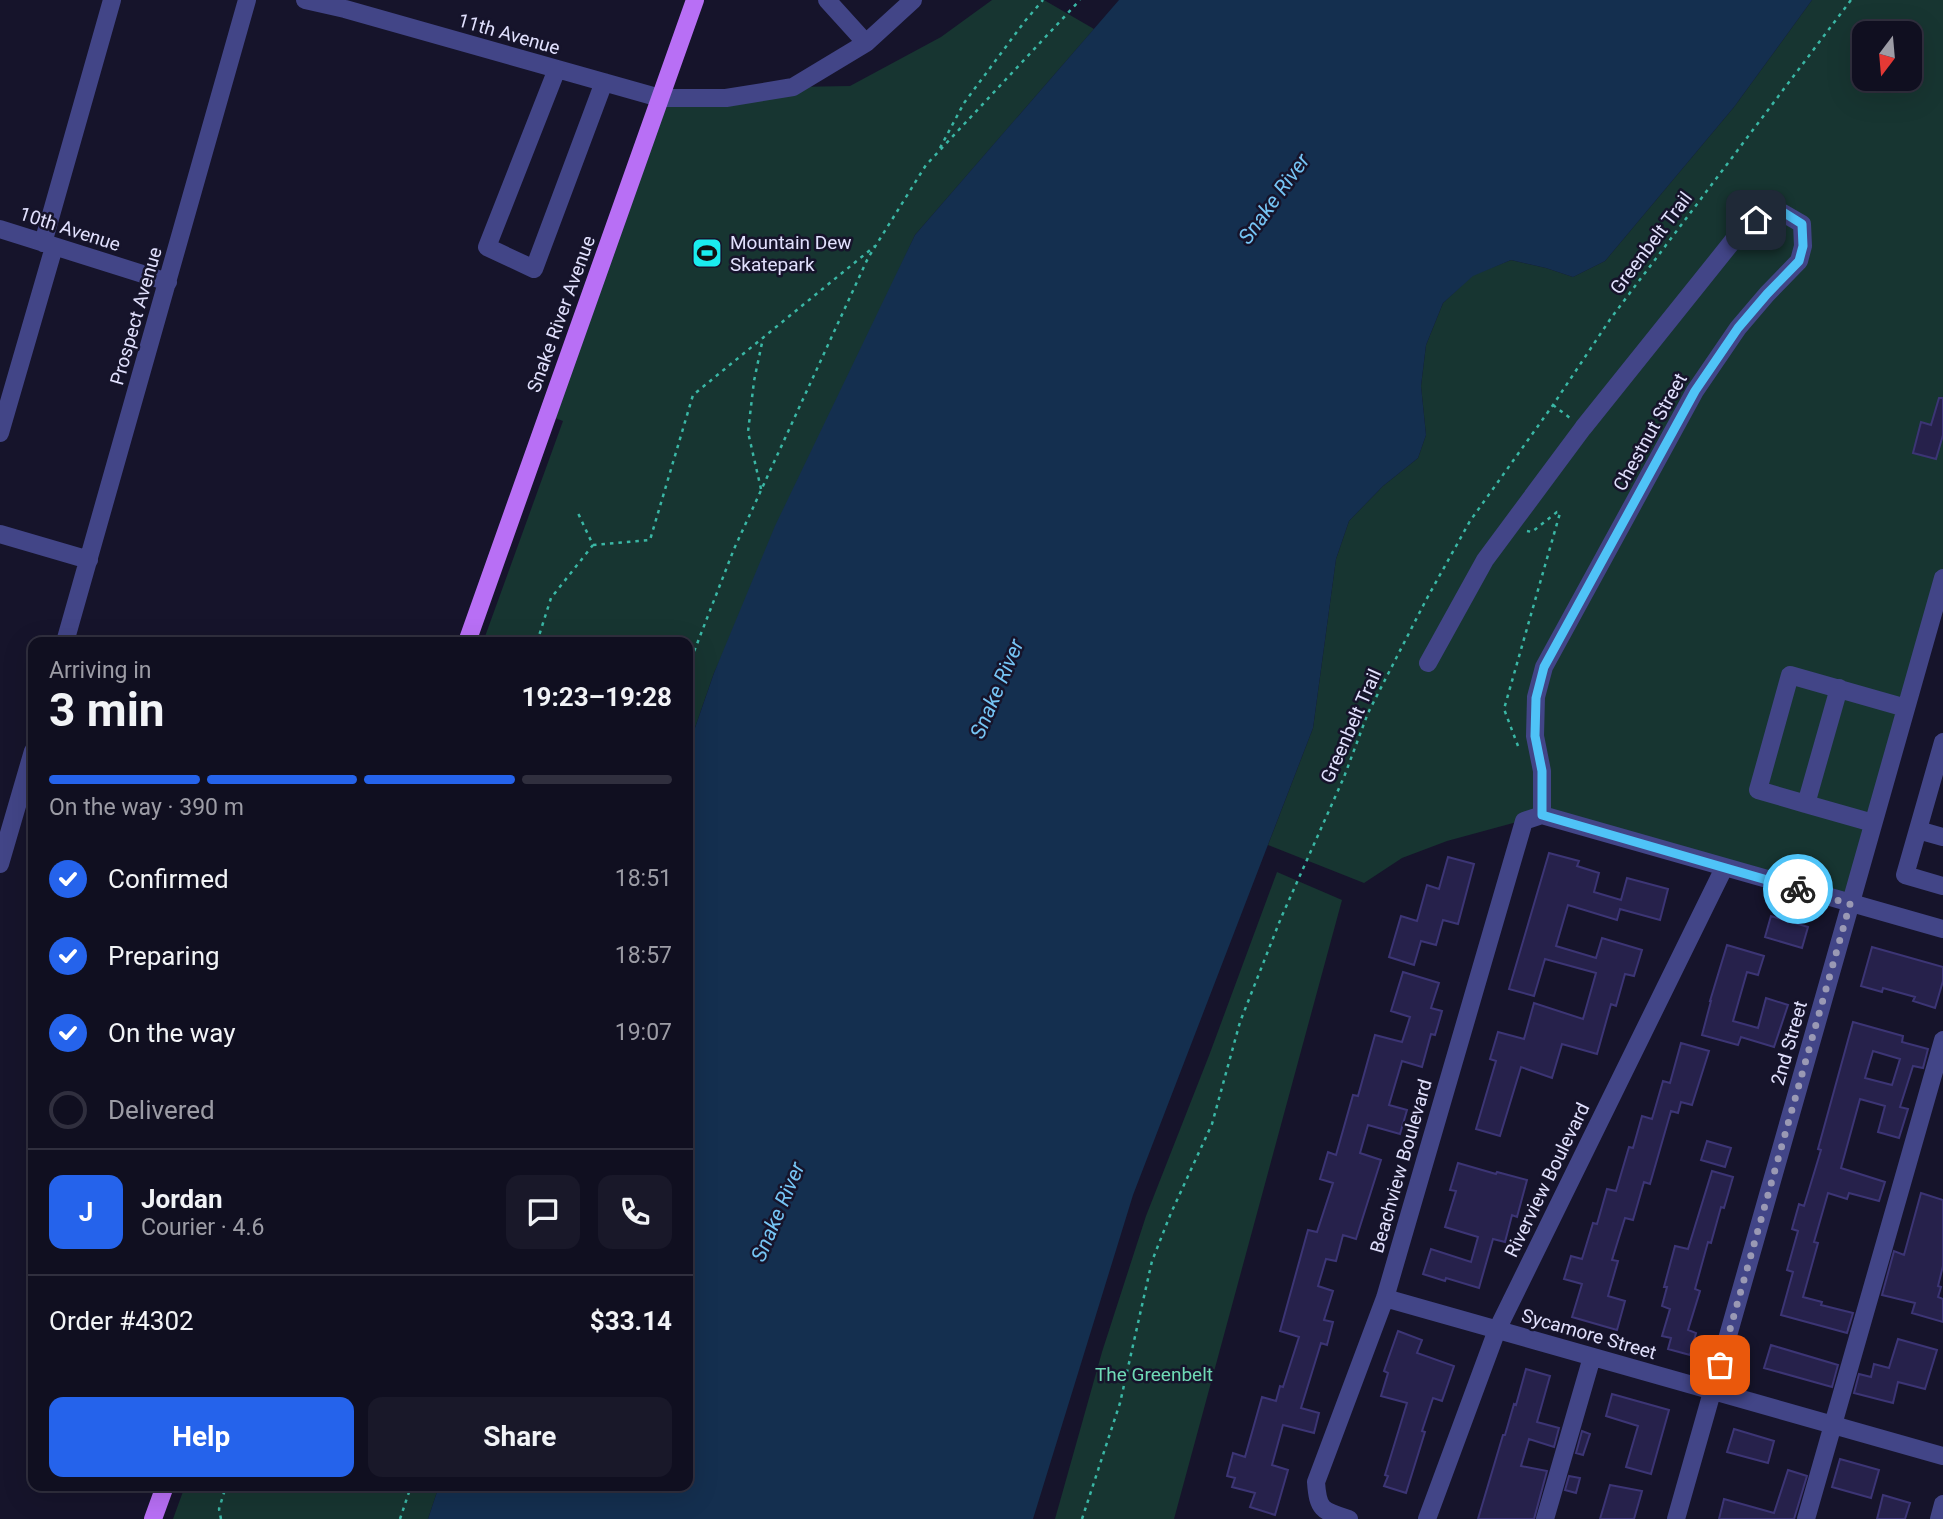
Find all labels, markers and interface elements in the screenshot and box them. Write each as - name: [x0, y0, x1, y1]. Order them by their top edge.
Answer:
- street label: 11th Avenue: [455, 8, 563, 60]
- north arrow: [1852, 21, 1922, 91]
- map controls: [1852, 21, 1922, 91]
- water label: Snake River: [1233, 148, 1315, 249]
- street label: Greenbelt Trail: [1605, 187, 1697, 299]
- pin: [1726, 190, 1786, 250]
- icon: home: [1737, 201, 1775, 239]
- street label: 10th Avenue: [17, 202, 123, 256]
- place label: Mountain Dew Skatepark: [730, 231, 852, 276]
- street label: Snake River Avenue: [522, 232, 600, 396]
- sports icon: Mountain Dew Skatepark: [690, 236, 724, 270]
- street label: Prospect Avenue: [105, 244, 167, 388]
- street label: Chestnut Street: [1608, 369, 1692, 495]
- water label: Snake River: [965, 635, 1029, 742]
- text: Arriving in: [49, 657, 152, 684]
- street label: Greenbelt Trail: [1316, 666, 1386, 786]
- text: 19:23–19:28: [522, 682, 672, 712]
- text: 3 min: [49, 683, 165, 737]
- text: On the way · 390 m: [49, 794, 244, 821]
- courier: [1763, 854, 1833, 924]
- icon: check: [49, 860, 87, 898]
- text: Confirmed: [108, 864, 229, 894]
- text: 18:51: [615, 865, 672, 892]
- icon: bike: [1779, 870, 1817, 908]
- icon: check: [49, 937, 87, 975]
- text: Preparing: [108, 941, 220, 971]
- text: 18:57: [615, 942, 672, 969]
- street label: 2nd Street: [1766, 998, 1812, 1088]
- icon: check: [49, 1014, 87, 1052]
- text: On the way: [108, 1018, 236, 1048]
- text: 19:07: [615, 1019, 672, 1046]
- street label: Beachview Boulevard: [1365, 1076, 1437, 1256]
- text: Delivered: [108, 1095, 215, 1125]
- street label: Riverview Boulevard: [1500, 1099, 1594, 1261]
- water label: Snake River: [746, 1158, 810, 1265]
- button: chat: [506, 1175, 580, 1249]
- button: phone: [598, 1175, 672, 1249]
- text: Jordan: [141, 1184, 223, 1214]
- text: J: [79, 1197, 93, 1227]
- text: Courier · 4.6: [141, 1214, 264, 1241]
- street label: Sycamore Street: [1519, 1304, 1659, 1364]
- text: Order #4302: [49, 1306, 194, 1336]
- text: $33.14: [590, 1306, 672, 1336]
- pin: [1690, 1335, 1750, 1395]
- icon: bag: [1701, 1346, 1739, 1384]
- park label: The Greenbelt: [1095, 1363, 1213, 1386]
- button: Help: [49, 1397, 354, 1477]
- button: Share: [368, 1397, 672, 1477]

